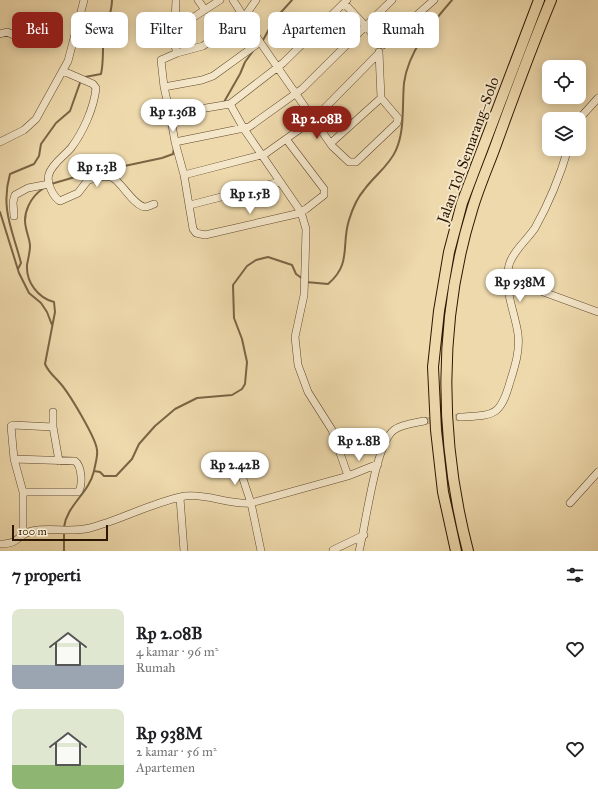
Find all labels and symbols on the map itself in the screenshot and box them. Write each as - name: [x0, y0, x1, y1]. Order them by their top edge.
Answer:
- street label: Jalan Tol Semarang–Solo: [432, 74, 504, 228]
- pin: Rp 1.36B: [132, 99, 214, 133]
- pin: Rp 2.08B: [276, 106, 358, 140]
- pin: Rp 1.3B: [60, 154, 134, 188]
- pin: Rp 1.5B: [213, 181, 287, 215]
- pin: Rp 938M: [483, 269, 557, 303]
- pin: Rp 2.8B: [322, 428, 396, 462]
- pin: Rp 2.42B: [194, 452, 276, 486]
- scale bar: [12, 523, 108, 542]

